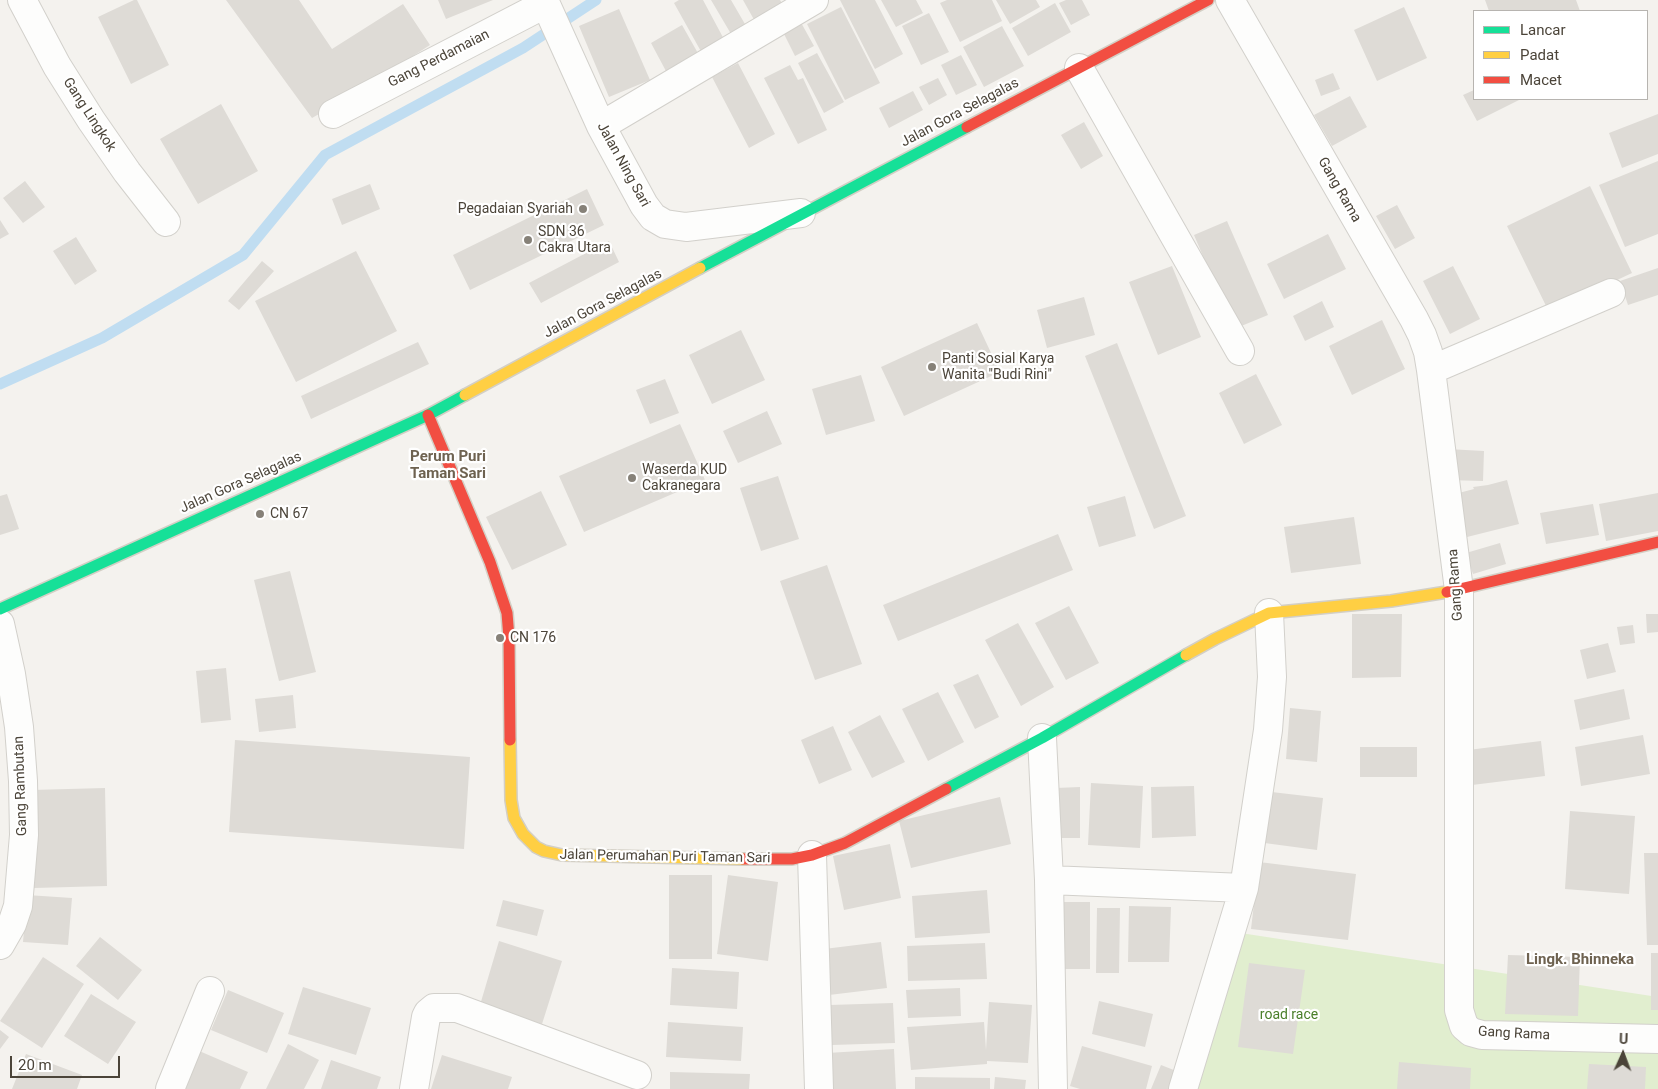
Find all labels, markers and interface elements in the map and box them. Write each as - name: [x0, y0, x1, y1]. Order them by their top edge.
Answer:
- legend: [1473, 10, 1648, 100]
- text: Lancar: [1520, 21, 1566, 39]
- street label: Gang Perdamaian: [386, 26, 492, 92]
- text: Padat: [1520, 46, 1559, 64]
- text: Macet: [1520, 71, 1562, 89]
- street label: Gang Lingkok: [59, 75, 119, 155]
- street label: Jalan Gora Selagalas: [898, 75, 1022, 151]
- street label: Jalan Ning Sari: [593, 120, 653, 210]
- street label: Gang Rama: [1314, 154, 1364, 226]
- place label: Pegadaian Syariah: [458, 201, 573, 217]
- marker: Pegadaian Syariah: [577, 203, 589, 215]
- place label: SDN 36 Cakra Utara: [538, 224, 611, 256]
- marker: SDN 36 Cakra Utara: [522, 234, 534, 246]
- street label: Jalan Gora Selagalas: [541, 266, 665, 342]
- place label: Panti Sosial Karya Wanita "Budi Rini": [942, 351, 1054, 384]
- marker: Panti Sosial Karya Wanita "Budi Rini": [926, 361, 938, 373]
- district label: Perum Puri Taman Sari: [410, 448, 486, 483]
- street label: Jalan Gora Selagalas: [178, 449, 304, 517]
- place label: Waserda KUD Cakranegara: [642, 462, 727, 494]
- marker: Waserda KUD Cakranegara: [626, 472, 638, 484]
- place label: CN 67: [270, 506, 308, 522]
- marker: CN 67: [254, 508, 266, 520]
- street label: Gang Rama: [1445, 548, 1467, 622]
- place label: CN 176: [510, 630, 556, 646]
- marker: CN 176: [494, 632, 506, 644]
- street label: Gang Rambutan: [11, 736, 31, 836]
- street label: Jalan Perumahan Puri Taman Sari: [559, 847, 771, 867]
- district label: Lingk. Bhinneka: [1526, 951, 1634, 969]
- park label: road race: [1260, 1007, 1318, 1023]
- street label: Gang Rama: [1477, 1024, 1551, 1044]
- north arrow: [1598, 1029, 1648, 1079]
- text: U: [1619, 1031, 1628, 1047]
- scale bar: [12, 1046, 122, 1078]
- text: 20 m: [18, 1056, 52, 1074]

